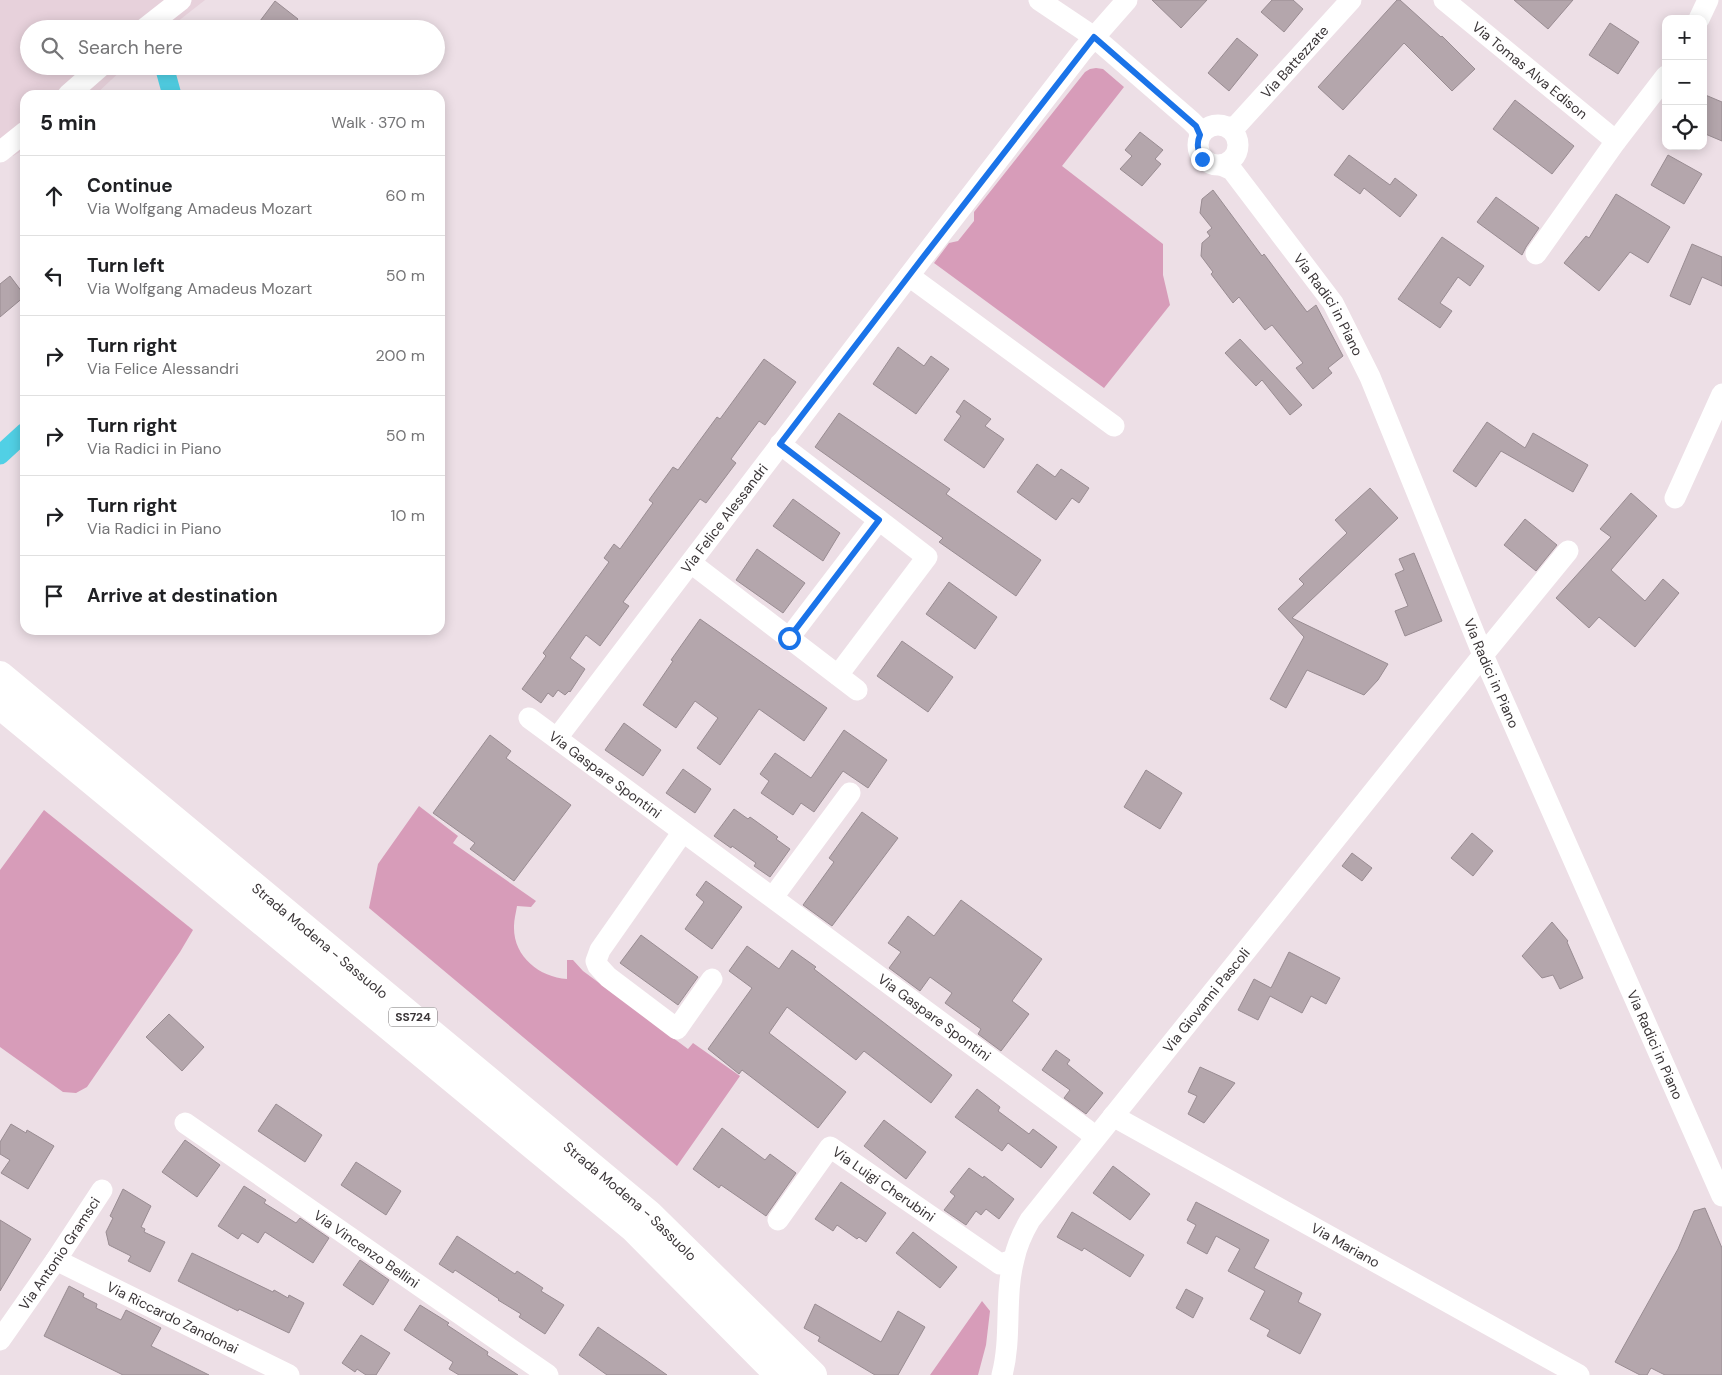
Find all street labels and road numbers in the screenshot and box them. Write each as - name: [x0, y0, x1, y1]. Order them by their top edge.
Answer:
- street label: Via Tomas Alva Edison: [1468, 18, 1591, 123]
- street label: Via Battezzate: [1257, 22, 1332, 102]
- street label: Via Radici in Piano: [1290, 250, 1367, 359]
- street label: Via Felice Alessandri: [677, 460, 772, 577]
- street label: Via Radici in Piano: [1460, 616, 1523, 731]
- street label: Via Gaspare Spontini: [545, 727, 665, 822]
- street label: Strada Modena - Sassuolo: [248, 879, 392, 1003]
- street label: Via Giovanni Pascoli: [1159, 944, 1254, 1056]
- street label: Via Gaspare Spontini: [874, 970, 994, 1065]
- street label: Via Radici in Piano: [1623, 987, 1687, 1102]
- road number: SS724: [389, 1008, 437, 1026]
- street label: Strada Modena - Sassuolo: [560, 1138, 700, 1265]
- street label: Via Luigi Cherubini: [829, 1142, 939, 1226]
- street label: Via Antonio Gramsci: [15, 1193, 104, 1314]
- street label: Via Vincenzo Bellini: [310, 1206, 423, 1292]
- street label: Via Mariano: [1308, 1219, 1383, 1272]
- street label: Via Riccardo Zandonai: [104, 1277, 241, 1358]

